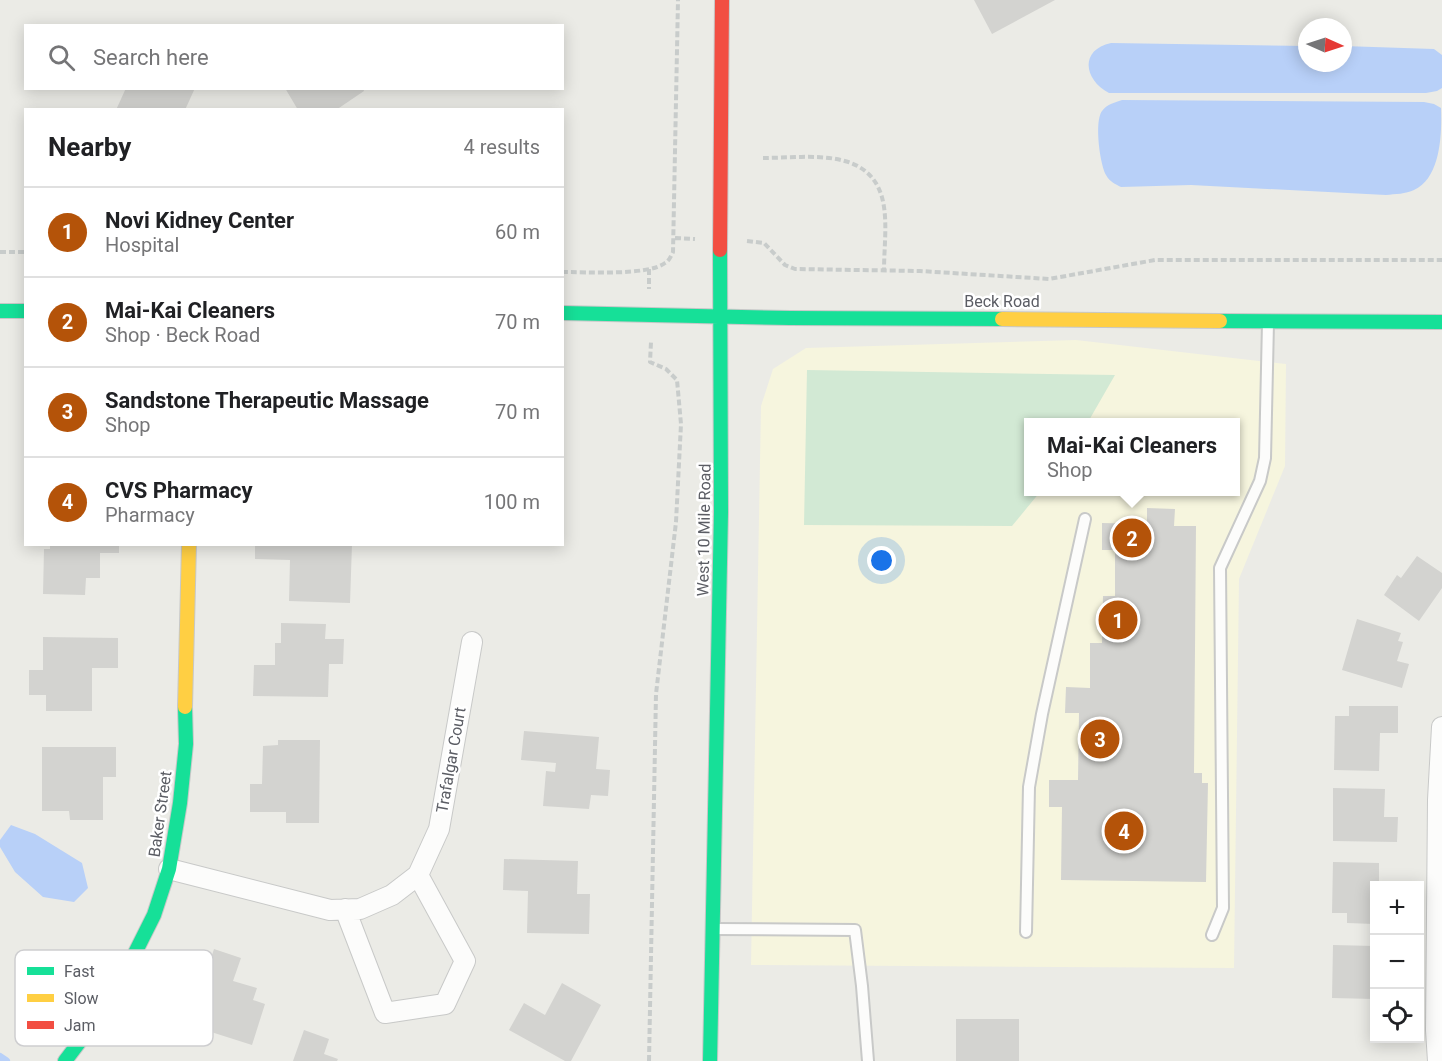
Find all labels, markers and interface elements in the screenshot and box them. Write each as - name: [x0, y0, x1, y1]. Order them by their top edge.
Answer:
- north arrow: [1298, 18, 1352, 72]
- search box: [24, 24, 564, 90]
- icon: search: [45, 41, 78, 74]
- text: Search here: [93, 45, 209, 70]
- text: Nearby: [48, 132, 131, 162]
- text: 4 results: [464, 135, 540, 159]
- text: Novi Kidney Center: [105, 208, 294, 233]
- text: 1: [62, 220, 73, 244]
- text: 60 m: [495, 220, 540, 244]
- text: Hospital: [105, 233, 179, 257]
- street label: Beck Road: [964, 292, 1040, 311]
- text: Mai-Kai Cleaners: [105, 298, 275, 323]
- text: 2: [62, 310, 73, 334]
- text: 70 m: [495, 310, 540, 334]
- text: Shop · Beck Road: [105, 323, 260, 347]
- text: Sandstone Therapeutic Massage: [105, 388, 429, 413]
- text: 3: [62, 400, 73, 424]
- text: 70 m: [495, 400, 540, 424]
- text: Shop: [105, 413, 151, 437]
- popup: [1024, 418, 1240, 496]
- text: Mai-Kai Cleaners: [1047, 433, 1217, 458]
- text: Shop: [1047, 458, 1093, 482]
- street label: West 10 Mile Road: [693, 463, 715, 597]
- text: CVS Pharmacy: [105, 478, 252, 503]
- text: 4: [62, 490, 73, 514]
- text: 100 m: [484, 490, 540, 514]
- text: Pharmacy: [105, 503, 195, 527]
- pin: 2: [1112, 516, 1152, 560]
- your location: [867, 546, 896, 575]
- pin: 1: [1098, 598, 1138, 642]
- street label: Trafalgar Court: [432, 705, 470, 815]
- pin: 3: [1080, 716, 1120, 762]
- street label: Baker Street: [145, 770, 175, 858]
- pin: 4: [1104, 808, 1144, 854]
- map controls: [1370, 881, 1424, 1043]
- button: +: [1370, 881, 1424, 935]
- button: −: [1370, 935, 1424, 989]
- legend: [15, 950, 213, 1046]
- text: Fast: [64, 962, 95, 981]
- text: Slow: [64, 989, 99, 1008]
- button: locate: [1370, 989, 1424, 1043]
- text: Jam: [64, 1016, 96, 1035]

